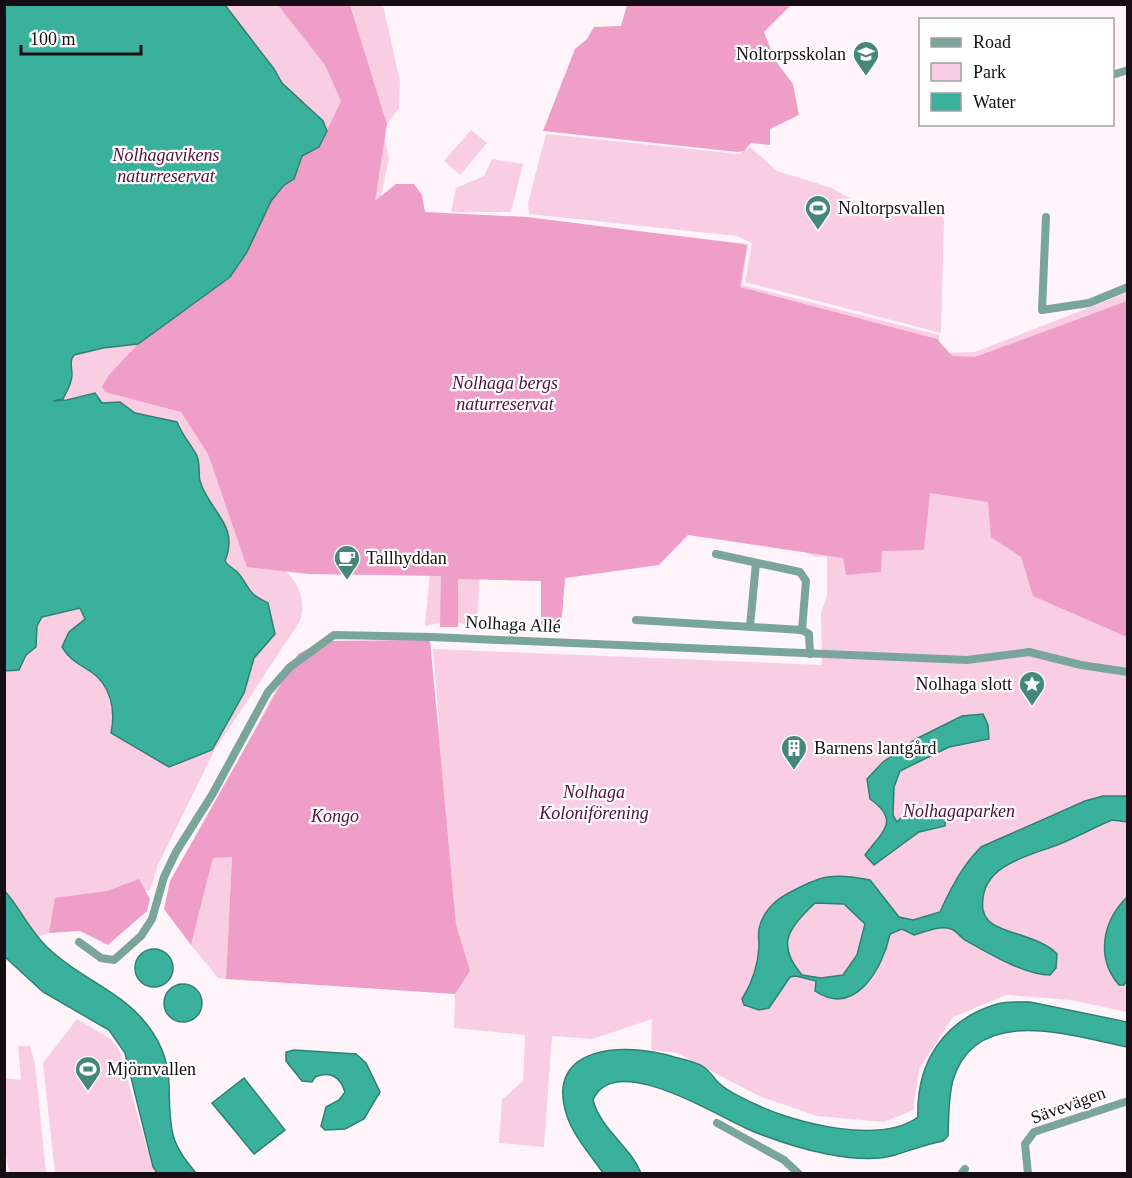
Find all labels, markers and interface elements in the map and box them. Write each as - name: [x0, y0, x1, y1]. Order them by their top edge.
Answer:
- scale bar: [21, 18, 141, 56]
- legend: [919, 18, 1114, 126]
- text: 100 m: [30, 29, 76, 49]
- text: Road: [973, 32, 1011, 52]
- school or university icon: Noltorpsskolan: [851, 39, 881, 77]
- place label: Noltorpsskolan: [736, 44, 846, 64]
- text: Park: [973, 62, 1006, 82]
- text: Water: [973, 92, 1016, 112]
- park label: Nolhagavikens naturreservat: [112, 145, 219, 186]
- sports icon: Noltorpsvallen: [803, 193, 833, 231]
- place label: Noltorpsvallen: [838, 198, 945, 218]
- park label: Nolhaga bergs naturreservat: [451, 373, 558, 414]
- cafe icon: Tallhyddan: [332, 543, 362, 581]
- place label: Tallhyddan: [366, 548, 447, 568]
- street label: Nolhaga Allé: [465, 612, 561, 636]
- place icon: Nolhaga slott: [1017, 669, 1047, 707]
- place label: Nolhaga slott: [916, 674, 1012, 694]
- building icon: Barnens lantgård: [779, 733, 809, 771]
- place label: Barnens lantgård: [814, 738, 936, 758]
- park label: Nolhaga Koloniförening: [538, 782, 649, 823]
- park label: Nolhagaparken: [902, 801, 1015, 821]
- park label: Kongo: [310, 806, 359, 826]
- sports icon: Mjörnvallen: [73, 1054, 103, 1092]
- place label: Mjörnvallen: [107, 1059, 196, 1079]
- street label: Sävevägen: [1028, 1082, 1108, 1128]

